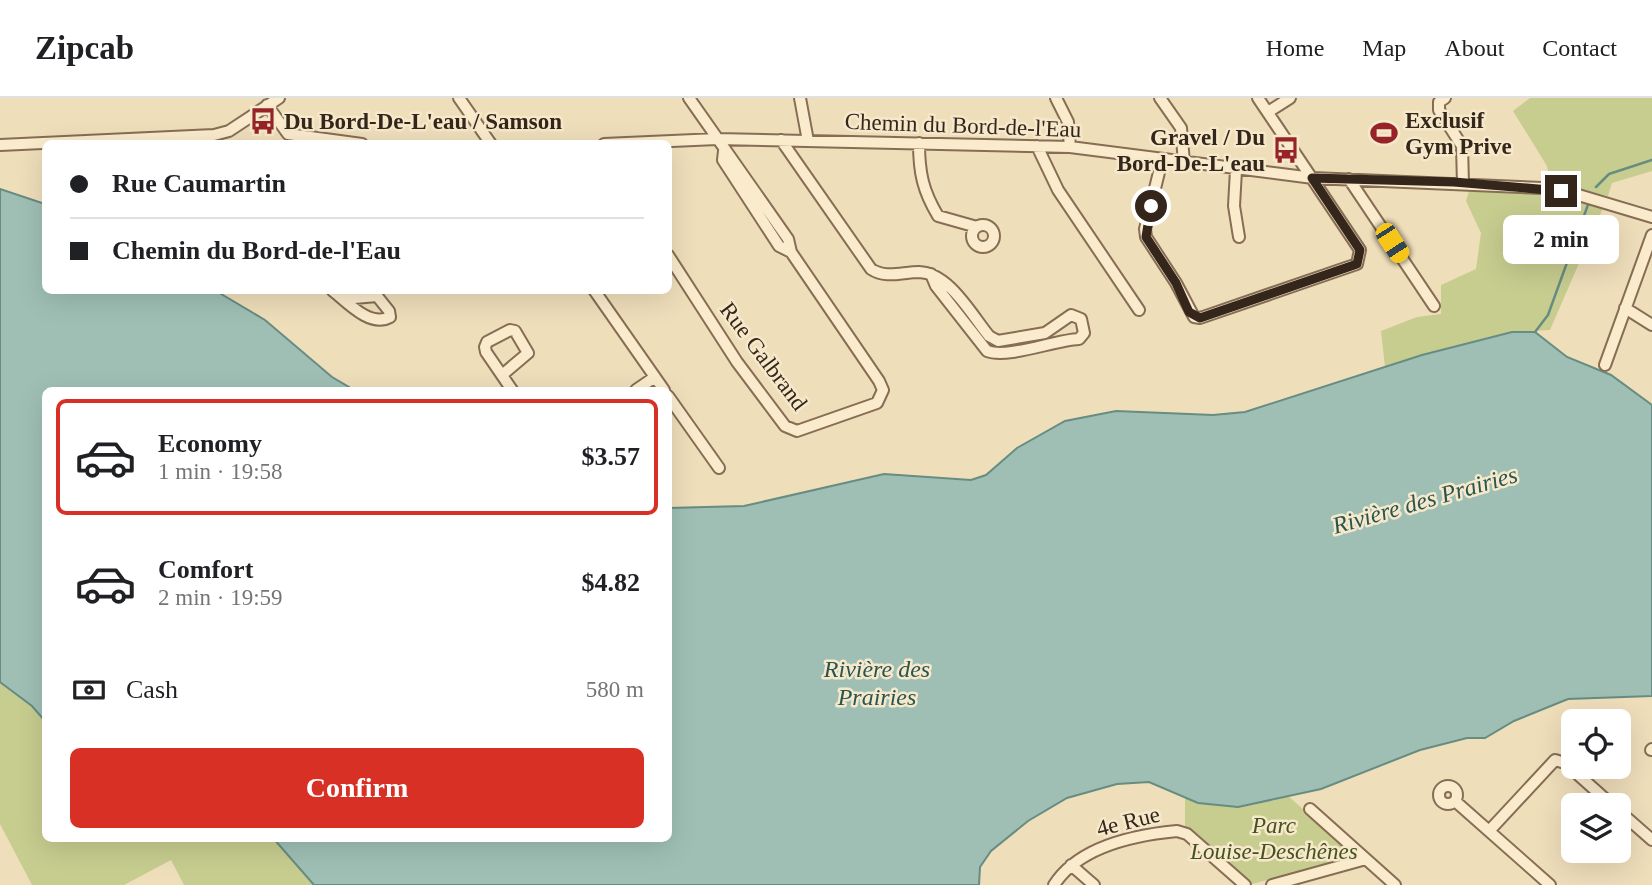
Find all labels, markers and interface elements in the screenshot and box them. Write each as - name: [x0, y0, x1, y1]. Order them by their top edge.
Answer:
- text: Zipcab: [35, 30, 134, 66]
- text: Home: [1266, 35, 1324, 61]
- text: Map: [1362, 35, 1406, 61]
- text: About: [1444, 35, 1504, 61]
- text: Contact: [1542, 35, 1617, 61]
- bus stop icon: Du Bord-De-L'eau / Samson: [248, 106, 278, 136]
- place label: Exclusif Gym Prive: [1405, 108, 1512, 159]
- place label: Du Bord-De-L'eau / Samson: [284, 109, 562, 134]
- street label: Chemin du Bord-de-l'Eau: [844, 109, 1082, 142]
- sports icon: Exclusif Gym Prive: [1369, 118, 1399, 148]
- place label: Gravel / Du Bord-De-L'eau: [1117, 125, 1265, 176]
- bus stop icon: Gravel / Du Bord-De-L'eau: [1271, 135, 1301, 165]
- text: Rue Caumartin: [112, 169, 286, 198]
- route end: [1545, 175, 1577, 207]
- route start: [1135, 190, 1167, 222]
- callout: 2 min: [1503, 216, 1619, 264]
- car: [1372, 220, 1413, 266]
- text: 2 min: [1533, 227, 1589, 252]
- text: Chemin du Bord-de-l'Eau: [112, 236, 401, 265]
- street label: Rue Galbrand: [715, 298, 813, 415]
- icon: car: [74, 426, 137, 489]
- text: Economy: [158, 429, 262, 458]
- text: $3.57: [582, 442, 640, 471]
- text: 1 min · 19:58: [158, 459, 283, 484]
- water label: Rivière des Prairies: [1329, 461, 1520, 539]
- icon: car: [74, 552, 137, 615]
- text: Comfort: [158, 555, 253, 584]
- text: $4.82: [582, 568, 640, 597]
- text: 2 min · 19:59: [158, 585, 283, 610]
- water label: Rivière des Prairies: [823, 656, 930, 710]
- icon: cash: [70, 671, 108, 709]
- text: Cash: [126, 675, 178, 704]
- text: 580 m: [586, 677, 644, 702]
- map controls: [1561, 709, 1631, 863]
- button: locate: [1561, 709, 1631, 779]
- button: Confirm: [70, 748, 644, 828]
- button: layers: [1561, 793, 1631, 863]
- street label: 4e Rue: [1094, 802, 1162, 841]
- park label: Parc Louise-Deschênes: [1189, 813, 1358, 864]

